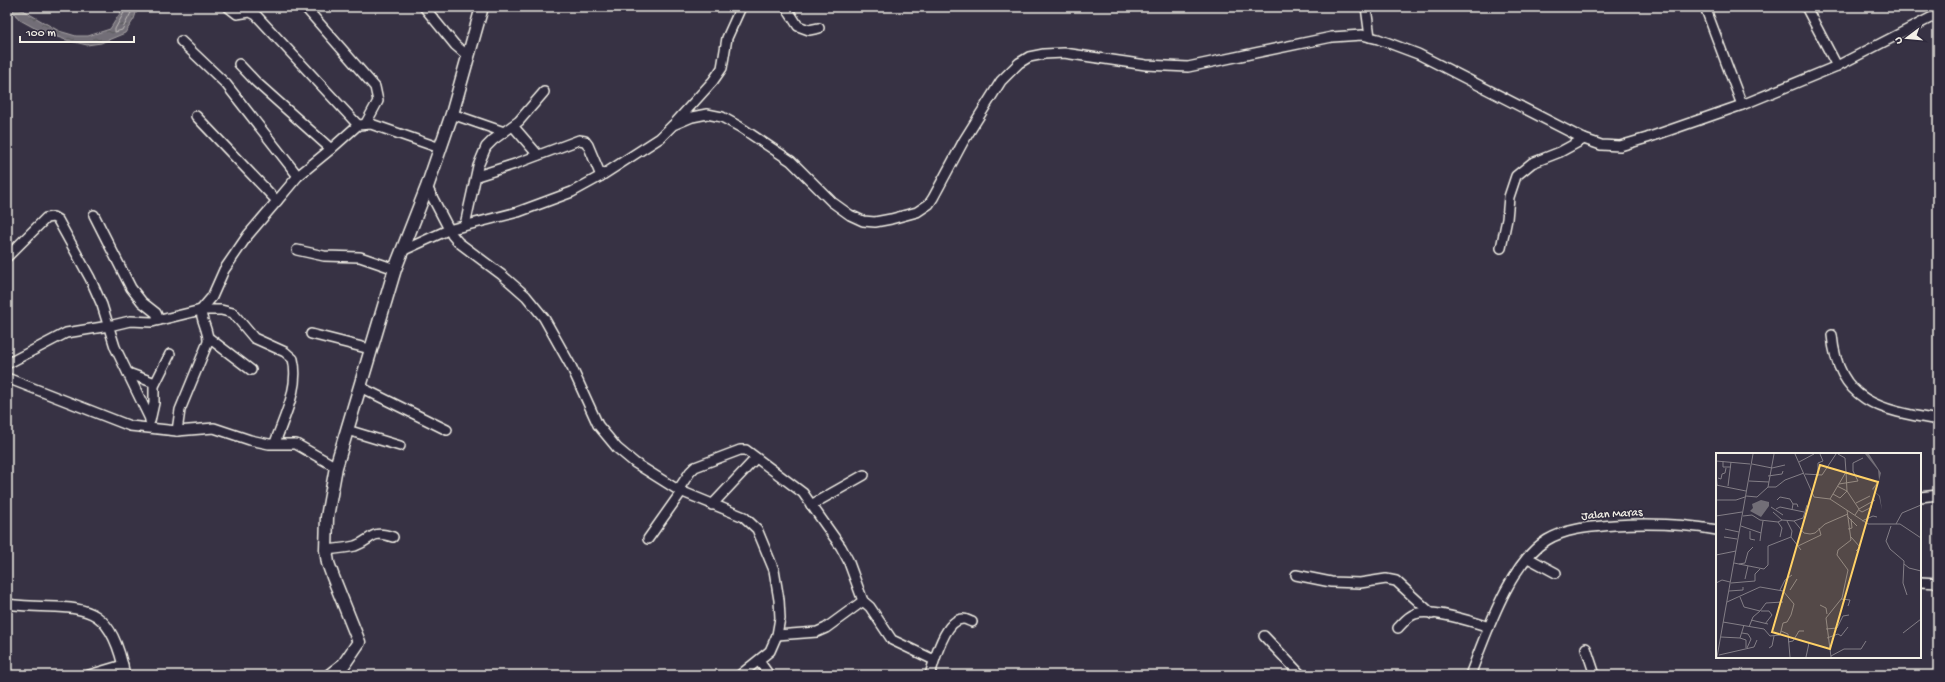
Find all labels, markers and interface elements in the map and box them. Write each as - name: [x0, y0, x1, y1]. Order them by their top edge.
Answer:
- scale bar: [20, 18, 134, 44]
- north arrow: [1887, 18, 1927, 58]
- text: 100 m: [25, 27, 56, 41]
- text: U: [1892, 35, 1906, 45]
- inset map: [1716, 453, 1921, 658]
- street label: Jalan Maras: [1581, 506, 1644, 524]

